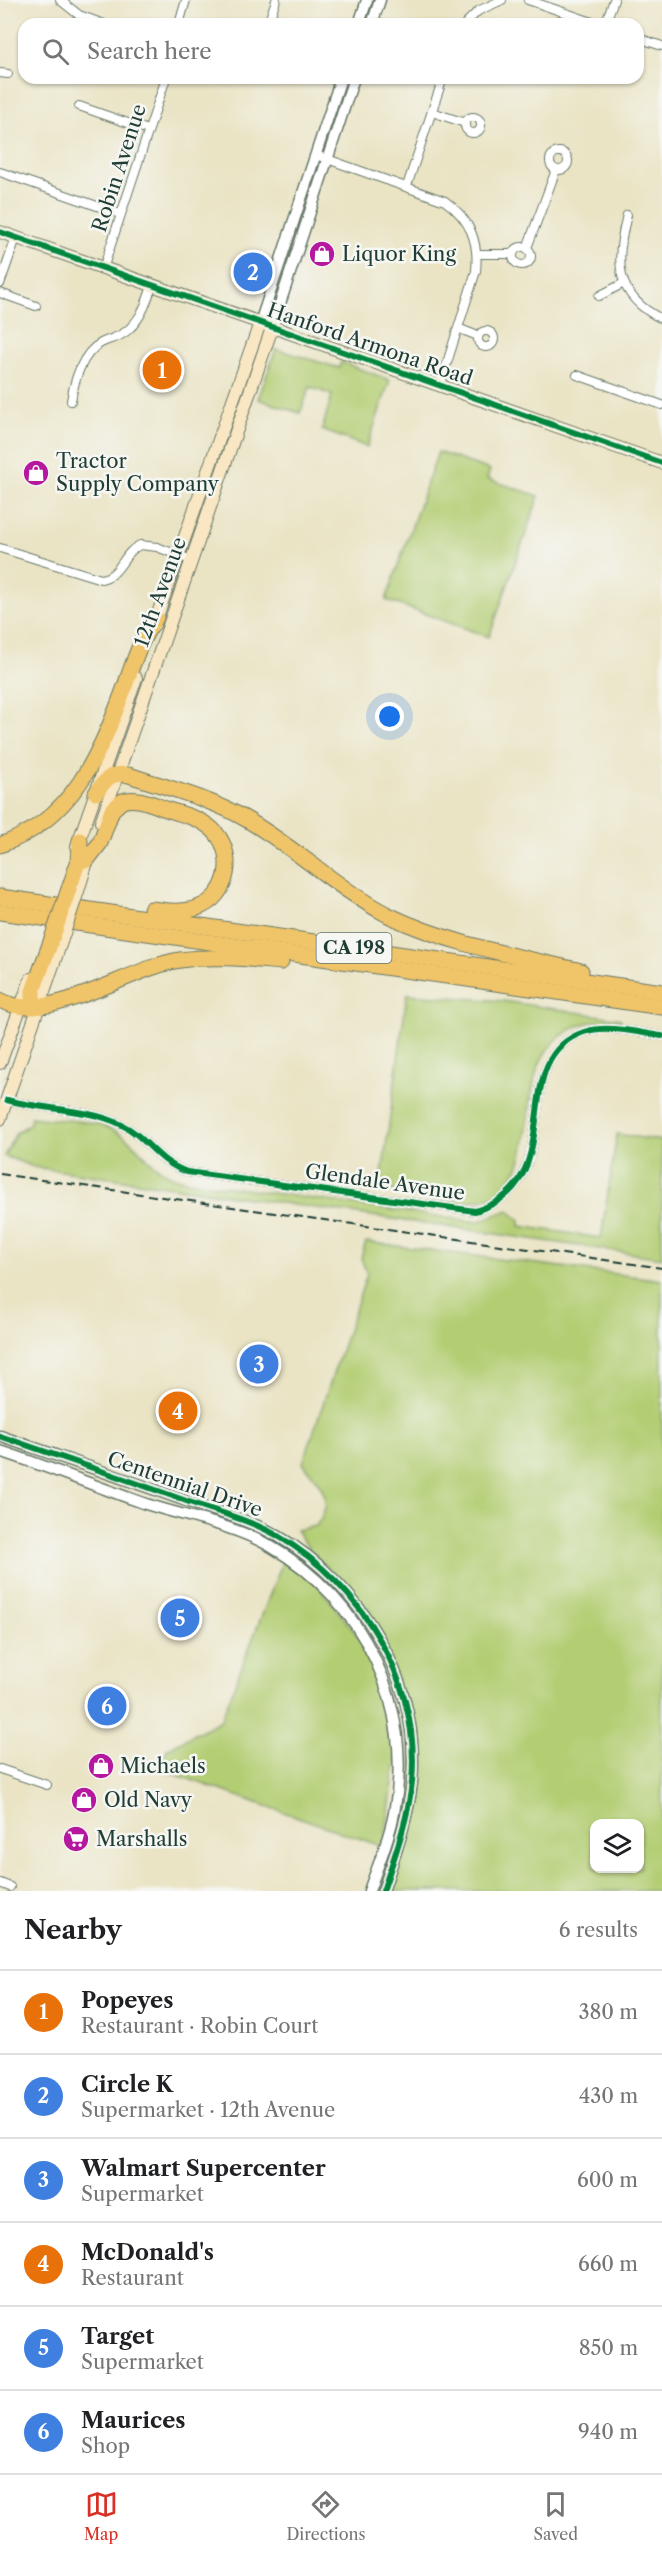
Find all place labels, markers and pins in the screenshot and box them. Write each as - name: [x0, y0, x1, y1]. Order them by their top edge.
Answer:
- shop icon: Liquor King: [307, 239, 337, 269]
- place label: Liquor King: [342, 242, 456, 266]
- pin: 2: [234, 250, 272, 294]
- pin: 1: [142, 348, 182, 392]
- place label: Tractor Supply Company: [56, 449, 220, 496]
- shop icon: Tractor Supply Company: [21, 458, 51, 488]
- pin: 3: [240, 1342, 278, 1386]
- pin: 4: [158, 1388, 198, 1434]
- pin: 5: [160, 1596, 200, 1640]
- pin: 6: [88, 1684, 126, 1728]
- shop icon: Michaels: [86, 1751, 116, 1781]
- place label: Michaels: [120, 1754, 206, 1778]
- shop icon: Old Navy: [69, 1785, 99, 1815]
- place label: Old Navy: [104, 1788, 193, 1812]
- supermarket icon: Marshalls: [61, 1824, 91, 1854]
- place label: Marshalls: [96, 1827, 187, 1851]

